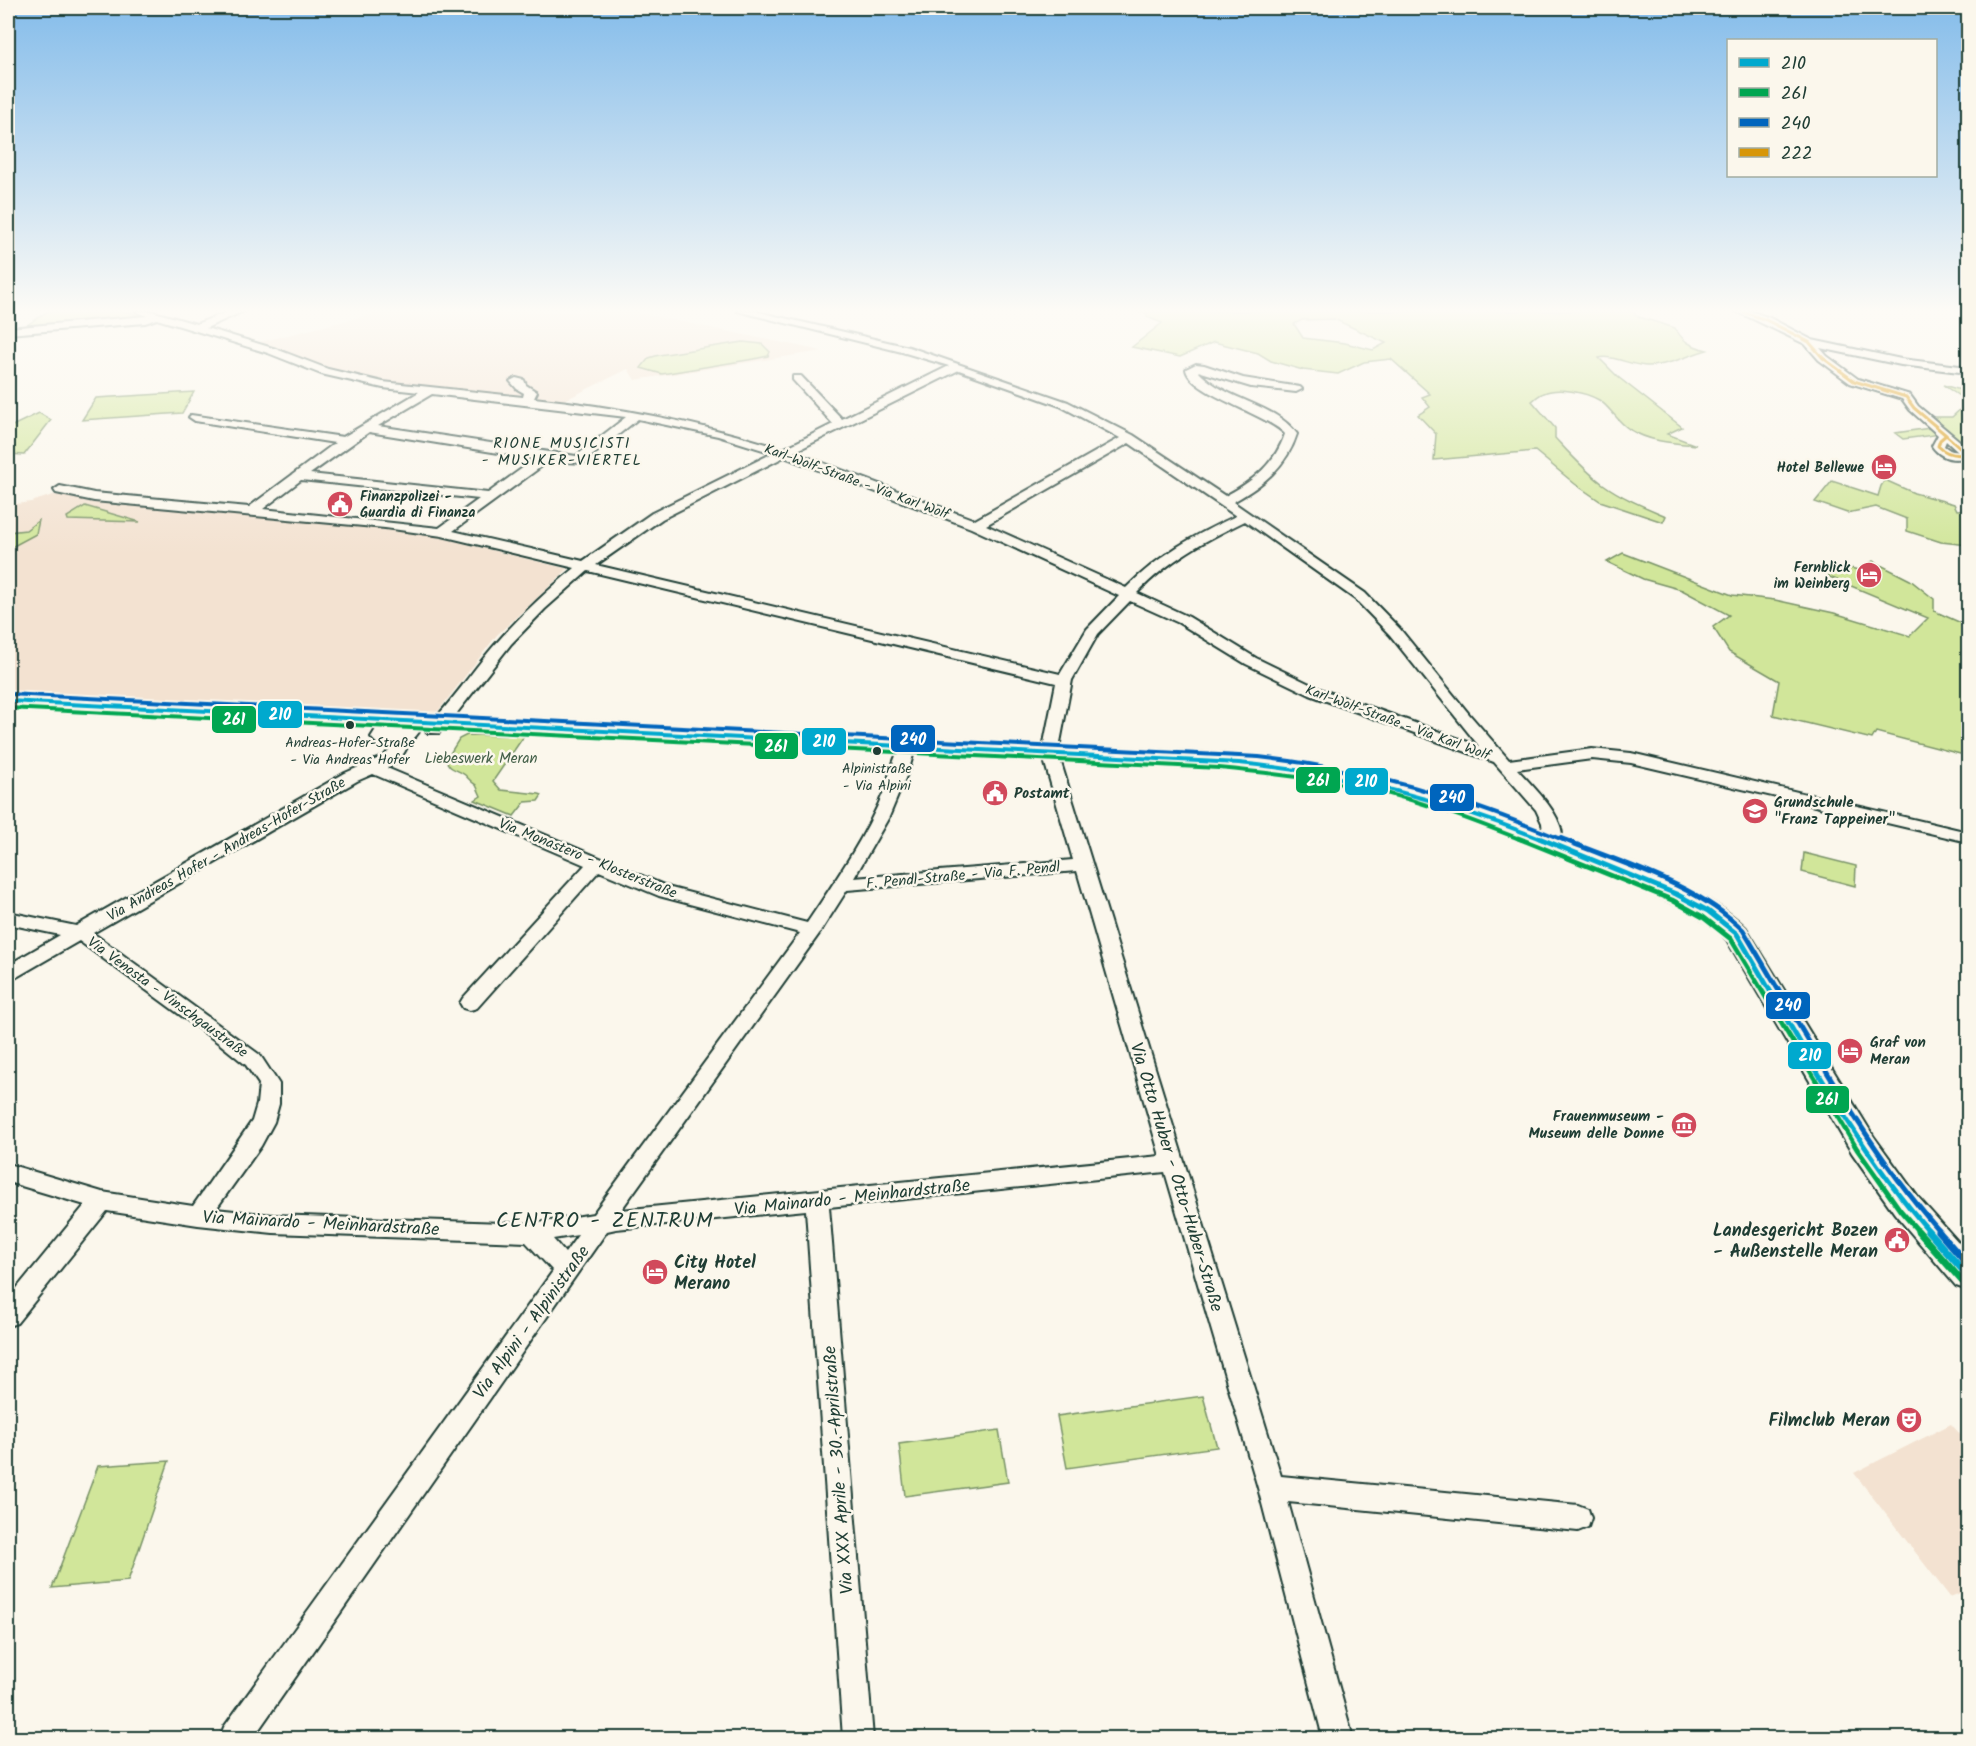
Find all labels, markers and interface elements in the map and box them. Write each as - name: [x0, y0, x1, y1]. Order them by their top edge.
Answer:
- legend: [1727, 39, 1937, 177]
- text: 210: [1781, 50, 1806, 79]
- text: 261: [1781, 80, 1807, 109]
- text: 240: [1781, 110, 1810, 139]
- text: 222: [1781, 140, 1812, 169]
- district label: RIONE MUSICISTI - MUSIKER-VIERTEL: [482, 432, 642, 473]
- street label: Karl-Wolf-Straße - Via Karl Wolf: [761, 438, 954, 526]
- hotel icon: Hotel Bellevue: [1869, 452, 1899, 482]
- place label: Hotel Bellevue: [1777, 457, 1864, 479]
- place label: Finanzpolizei - Guardia di Finanza: [360, 486, 475, 524]
- public building icon: Finanzpolizei - Guardia di Finanza: [325, 489, 355, 519]
- place label: Fernblick im Weinberg: [1774, 557, 1851, 595]
- hotel icon: Fernblick im Weinberg: [1854, 560, 1884, 590]
- street label: Karl-Wolf-Straße - Via Karl Wolf: [1302, 679, 1495, 767]
- line badge: 210: [257, 700, 303, 729]
- text: 210: [269, 703, 292, 728]
- line badge: 261: [211, 705, 257, 734]
- text: 261: [223, 708, 246, 733]
- marker: Andreas-Hofer-Straße - Via Andreas Hofer: [344, 719, 356, 731]
- line badge: 240: [890, 724, 936, 753]
- line badge: 210: [801, 727, 847, 756]
- text: 240: [900, 728, 927, 753]
- text: 210: [813, 730, 836, 755]
- place label: Andreas-Hofer-Straße - Via Andreas Hofer: [285, 732, 416, 771]
- line badge: 261: [754, 732, 799, 760]
- text: 261: [765, 735, 788, 760]
- marker: Alpinistraße - Via Alpini: [871, 745, 883, 757]
- park label: Liebeswerk Meran: [425, 747, 537, 771]
- place label: Alpinistraße - Via Alpini: [842, 758, 913, 797]
- line badge: 261: [1295, 766, 1341, 794]
- line badge: 210: [1344, 767, 1389, 796]
- text: 261: [1307, 769, 1330, 794]
- text: 210: [1355, 770, 1378, 795]
- street label: Via Andreas Hofer - Andreas-Hofer-Straße: [103, 771, 351, 928]
- public building icon: Postamt: [980, 778, 1010, 808]
- place label: Postamt: [1014, 782, 1070, 806]
- line badge: 240: [1429, 783, 1475, 812]
- text: 240: [1439, 786, 1466, 811]
- place label: Grundschule "Franz Tappeiner": [1774, 791, 1895, 832]
- school or university icon: Grundschule "Franz Tappeiner": [1740, 796, 1770, 826]
- street label: Via Monastero - Klosterstraße: [495, 812, 681, 906]
- street label: F. Pendl-Straße - Via F. Pendl: [865, 856, 1061, 896]
- street label: Via Venosta - Vinschgaustraße: [82, 931, 253, 1065]
- line badge: 240: [1765, 991, 1811, 1020]
- text: 240: [1775, 994, 1802, 1019]
- place label: Graf von Meran: [1870, 1031, 1926, 1072]
- hotel icon: Graf von Meran: [1835, 1036, 1865, 1066]
- street label: Via Otto Huber - Otto-Huber-Straße: [1121, 1039, 1230, 1316]
- line badge: 210: [1787, 1041, 1832, 1070]
- text: 210: [1799, 1044, 1822, 1069]
- line badge: 261: [1805, 1085, 1850, 1114]
- text: 261: [1816, 1088, 1839, 1113]
- place label: Frauenmuseum - Museum delle Donne: [1528, 1105, 1665, 1146]
- museum icon: Frauenmuseum - Museum delle Donne: [1669, 1110, 1699, 1140]
- street label: Via Mainardo - Meinhardstraße: [733, 1172, 972, 1225]
- street label: Via Mainardo - Meinhardstraße: [202, 1204, 440, 1245]
- district label: CENTRO - ZENTRUM: [496, 1205, 714, 1238]
- place label: Landesgericht Bozen - Außenstelle Meran: [1713, 1217, 1878, 1267]
- public building icon: Landesgericht Bozen - Außenstelle Meran: [1882, 1225, 1912, 1255]
- street label: Via Alpini - Alpinistraße: [466, 1240, 598, 1406]
- place label: City Hotel Merano: [674, 1249, 756, 1299]
- hotel icon: City Hotel Merano: [640, 1257, 670, 1287]
- street label: Via XXX Aprile - 30.-Aprilstraße: [816, 1345, 863, 1595]
- theatre icon: Filmclub Meran: [1894, 1405, 1924, 1435]
- place label: Filmclub Meran: [1769, 1407, 1890, 1436]

